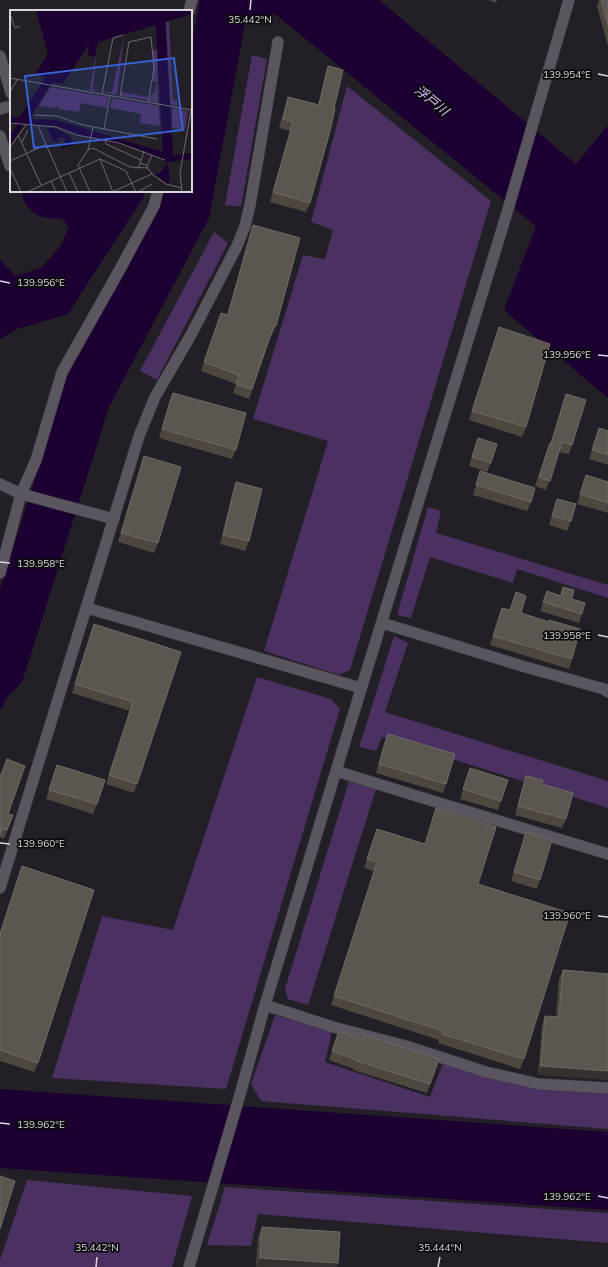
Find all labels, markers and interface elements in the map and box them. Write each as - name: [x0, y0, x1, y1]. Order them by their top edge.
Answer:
- inset map: [10, 10, 192, 192]
- text: 35.442°N: [228, 13, 272, 26]
- text: 139.954°E: [543, 68, 591, 81]
- water label: 浮戸川: [412, 82, 454, 120]
- text: 139.956°E: [17, 276, 65, 289]
- text: 139.956°E: [543, 348, 591, 361]
- text: 139.958°E: [17, 557, 65, 570]
- text: 139.958°E: [543, 629, 591, 642]
- text: 139.960°E: [17, 837, 65, 850]
- text: 139.960°E: [543, 909, 591, 922]
- text: 139.962°E: [17, 1118, 65, 1131]
- text: 139.962°E: [543, 1190, 591, 1203]
- text: 35.442°N: [75, 1241, 119, 1254]
- text: 35.444°N: [418, 1241, 462, 1254]

